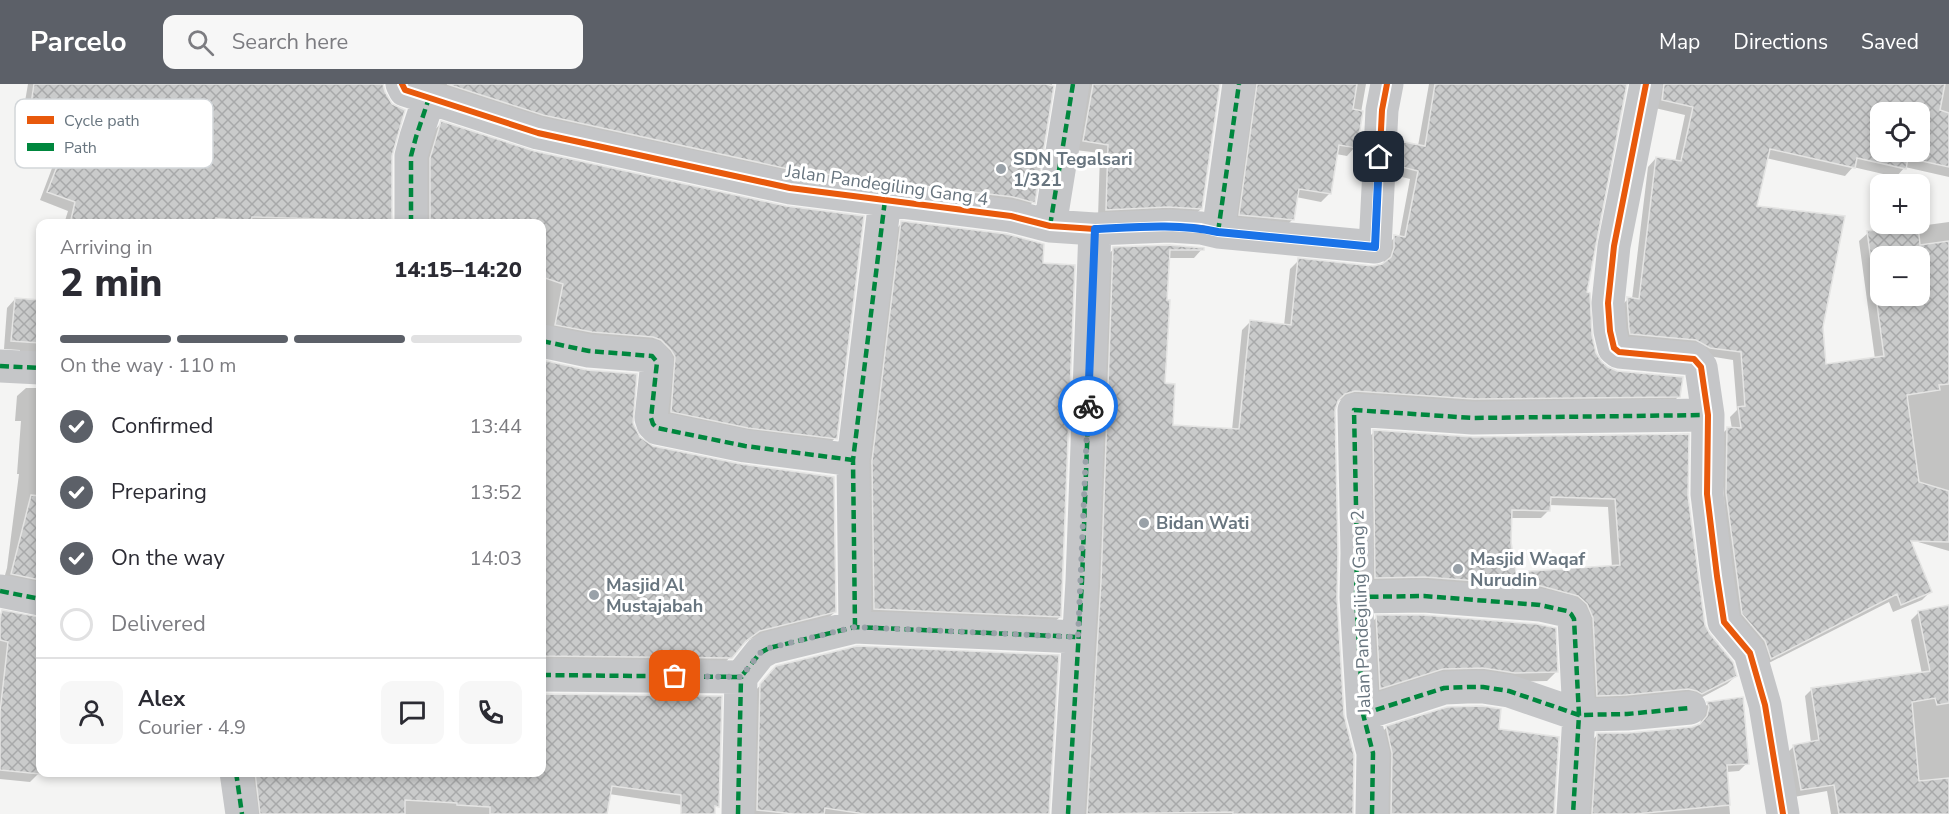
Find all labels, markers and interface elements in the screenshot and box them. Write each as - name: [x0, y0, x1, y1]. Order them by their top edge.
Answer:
- search box: [163, 15, 583, 69]
- text: Parcelo: [30, 23, 127, 61]
- icon: search: [184, 26, 217, 59]
- text: Search here: [232, 27, 348, 57]
- text: Map: [1659, 28, 1700, 56]
- text: Directions: [1733, 28, 1828, 56]
- text: Saved: [1861, 28, 1919, 56]
- legend: [15, 99, 213, 168]
- map controls: [1870, 102, 1930, 306]
- button: locate: [1870, 102, 1930, 162]
- text: Cycle path: [64, 110, 140, 132]
- pin: [1353, 131, 1404, 182]
- text: Path: [64, 137, 97, 159]
- icon: home: [1362, 140, 1395, 173]
- place label: SDN Tegalsari 1/321: [1013, 147, 1133, 192]
- street label: Jalan Pandegiling Gang 4: [783, 159, 990, 211]
- marker: SDN Tegalsari 1/321: [994, 162, 1008, 176]
- button: +: [1870, 174, 1930, 234]
- text: Arriving in: [60, 234, 153, 261]
- button: −: [1870, 246, 1930, 306]
- text: 14:15–14:20: [394, 255, 522, 285]
- text: 2 min: [60, 257, 163, 310]
- text: On the way · 110 m: [60, 352, 236, 379]
- courier: [1058, 376, 1118, 436]
- icon: bike: [1072, 390, 1105, 423]
- icon: check: [60, 410, 93, 443]
- text: Confirmed: [111, 411, 213, 441]
- text: 13:44: [469, 413, 522, 440]
- icon: check: [60, 476, 93, 509]
- text: Preparing: [111, 477, 207, 507]
- text: 13:52: [469, 479, 522, 506]
- street label: Jalan Pandegiling Gang 2: [1345, 509, 1377, 716]
- place label: Bidan Wati: [1156, 511, 1249, 535]
- marker: Bidan Wati: [1137, 516, 1151, 530]
- icon: check: [60, 542, 93, 575]
- text: On the way: [111, 543, 225, 573]
- text: 14:03: [469, 545, 522, 572]
- place label: Masjid Waqaf Nurudin: [1470, 547, 1586, 592]
- marker: Masjid Waqaf Nurudin: [1451, 562, 1465, 576]
- place label: Masjid Al Mustajabah: [606, 573, 703, 618]
- marker: Masjid Al Mustajabah: [587, 588, 601, 602]
- text: Delivered: [111, 609, 206, 639]
- pin: [649, 650, 700, 701]
- icon: bag: [658, 659, 691, 692]
- button: person: [60, 681, 123, 744]
- button: chat: [381, 681, 444, 744]
- button: phone: [459, 681, 522, 744]
- text: Alex: [138, 684, 185, 714]
- text: Courier · 4.9: [138, 714, 246, 741]

